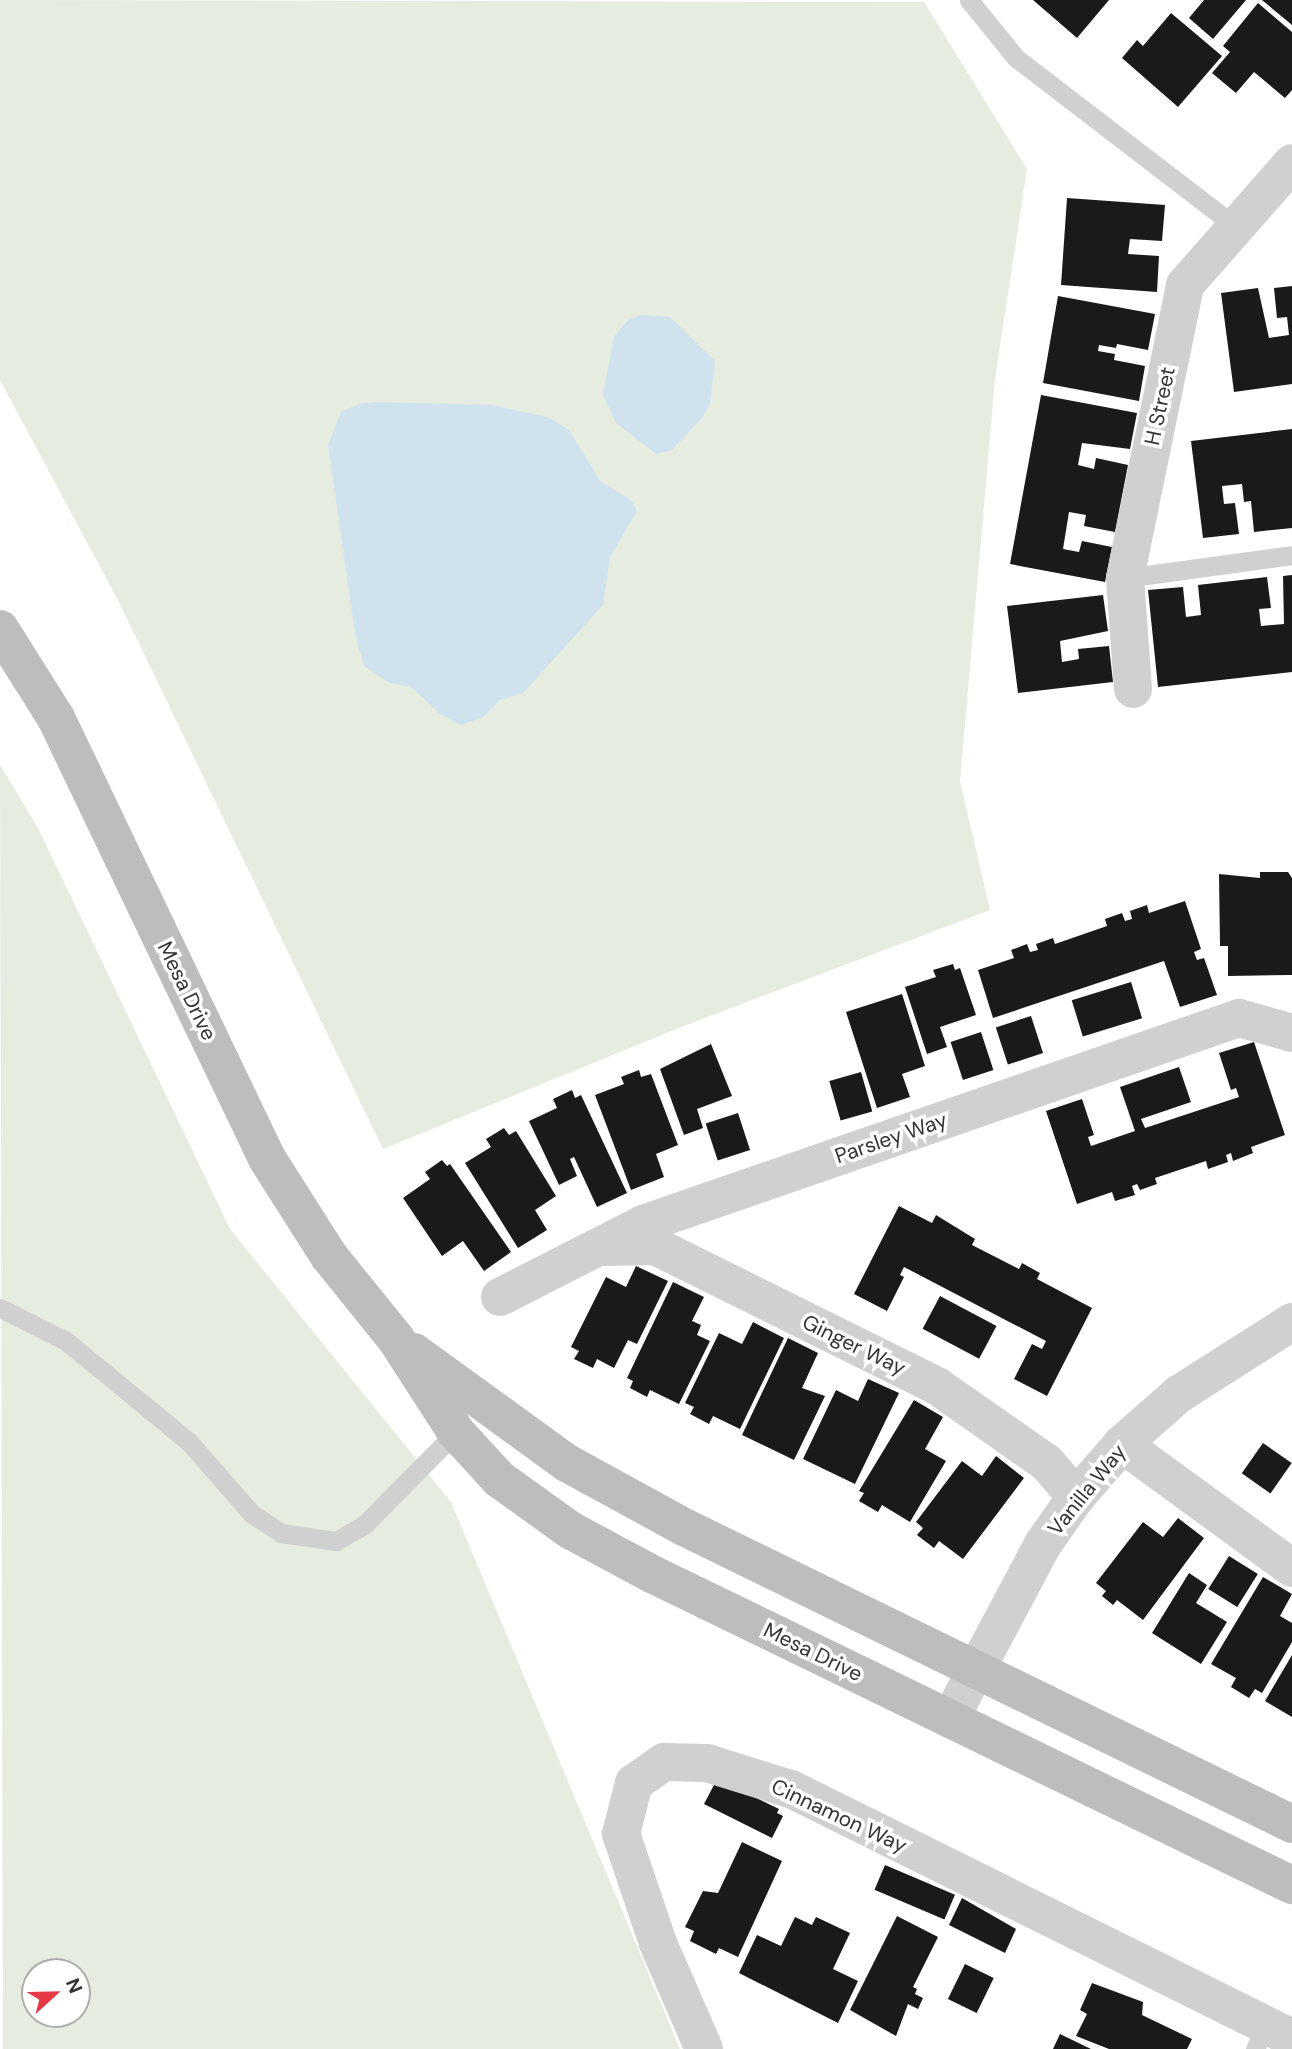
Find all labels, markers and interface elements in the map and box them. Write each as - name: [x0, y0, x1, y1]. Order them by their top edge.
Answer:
- street label: H Street: [1139, 365, 1181, 447]
- street label: Mesa Drive: [152, 937, 222, 1045]
- street label: Parsley Way: [832, 1107, 950, 1169]
- street label: Ginger Way: [798, 1309, 910, 1381]
- street label: Vanilla Way: [1043, 1439, 1131, 1541]
- street label: Mesa Drive: [759, 1617, 867, 1687]
- street label: Cinnamon Way: [767, 1774, 911, 1858]
- north arrow: [21, 1958, 91, 2028]
- text: N: [60, 1975, 88, 1997]

